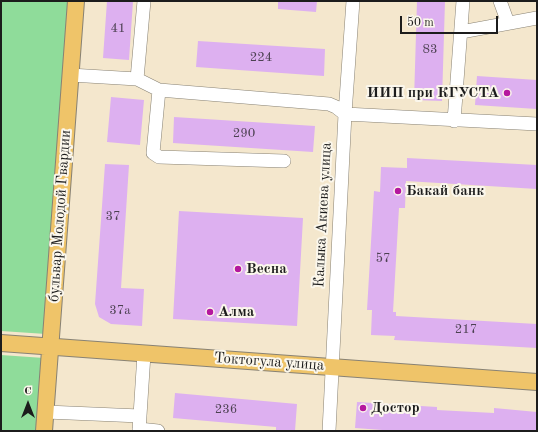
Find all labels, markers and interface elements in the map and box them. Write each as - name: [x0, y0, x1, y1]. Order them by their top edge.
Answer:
- scale bar: [402, 8, 500, 34]
- text: 50 m: [407, 17, 434, 29]
- house number: 41: [110, 21, 126, 37]
- house number: 83: [422, 42, 438, 58]
- house number: 224: [250, 50, 272, 66]
- place label: ИИП при КГУСТА: [367, 84, 499, 102]
- marker: ИИП при КГУСТА: [502, 88, 512, 98]
- house number: 290: [233, 126, 255, 142]
- street label: бульвар Молодой Гвардии: [45, 129, 75, 303]
- street label: Калыка Акиева улица: [310, 142, 336, 288]
- place label: Бакай банк: [406, 182, 484, 200]
- marker: Бакай банк: [393, 186, 403, 196]
- house number: 37: [105, 209, 121, 225]
- house number: 57: [375, 251, 391, 267]
- place label: Весна: [246, 260, 287, 278]
- marker: Весна: [233, 264, 243, 274]
- house number: 37a: [109, 303, 131, 319]
- place label: Алма: [218, 303, 254, 321]
- marker: Алма: [205, 307, 215, 317]
- house number: 217: [455, 322, 477, 338]
- street label: Токтогула улица: [213, 349, 325, 375]
- north arrow: [8, 384, 48, 424]
- text: С: [24, 386, 32, 397]
- place label: Достор: [371, 399, 420, 417]
- house number: 236: [215, 402, 237, 418]
- marker: Достор: [358, 403, 368, 413]

